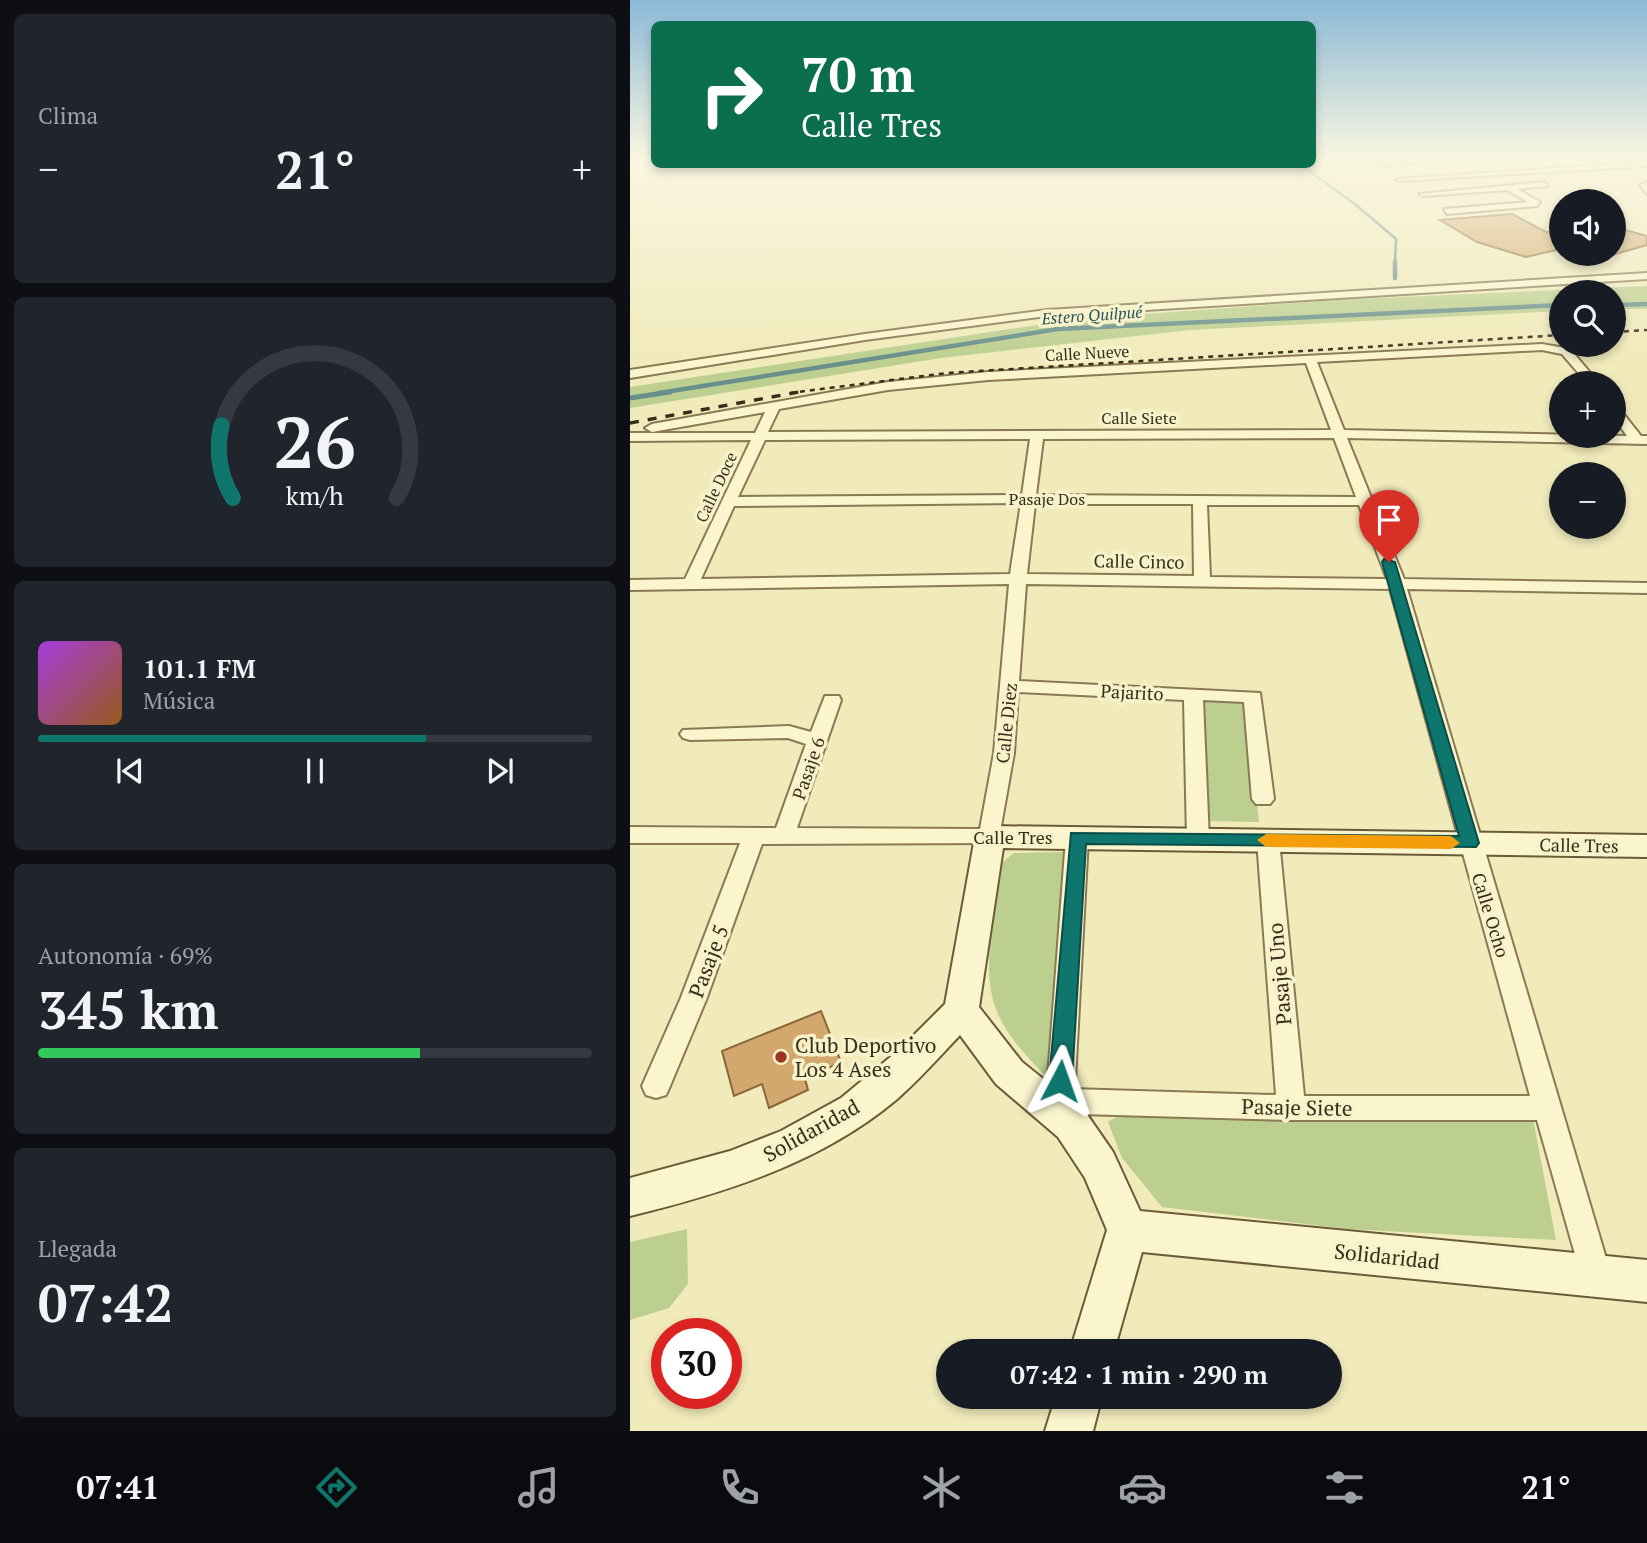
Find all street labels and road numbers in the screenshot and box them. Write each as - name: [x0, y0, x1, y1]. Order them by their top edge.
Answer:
- street label: Calle Nueve: [1044, 340, 1130, 366]
- street label: Calle Siete: [1101, 407, 1177, 429]
- street label: Calle Doce: [690, 448, 742, 526]
- street label: Pasaje Dos: [1009, 488, 1085, 510]
- street label: Calle Cinco: [1093, 548, 1185, 574]
- street label: Pajarito: [1100, 678, 1164, 706]
- street label: Calle Diez: [990, 682, 1022, 764]
- street label: Pasaje 6: [786, 733, 830, 803]
- street label: Calle Tres: [973, 825, 1053, 849]
- street label: Calle Tres: [1539, 832, 1619, 858]
- street label: Calle Ocho: [1467, 870, 1515, 960]
- street label: Pasaje 5: [681, 921, 735, 1001]
- street label: Pasaje Uno: [1261, 922, 1297, 1026]
- street label: Solidaridad: [758, 1092, 864, 1168]
- street label: Pasaje Siete: [1241, 1092, 1353, 1122]
- street label: Solidaridad: [1333, 1237, 1442, 1276]

